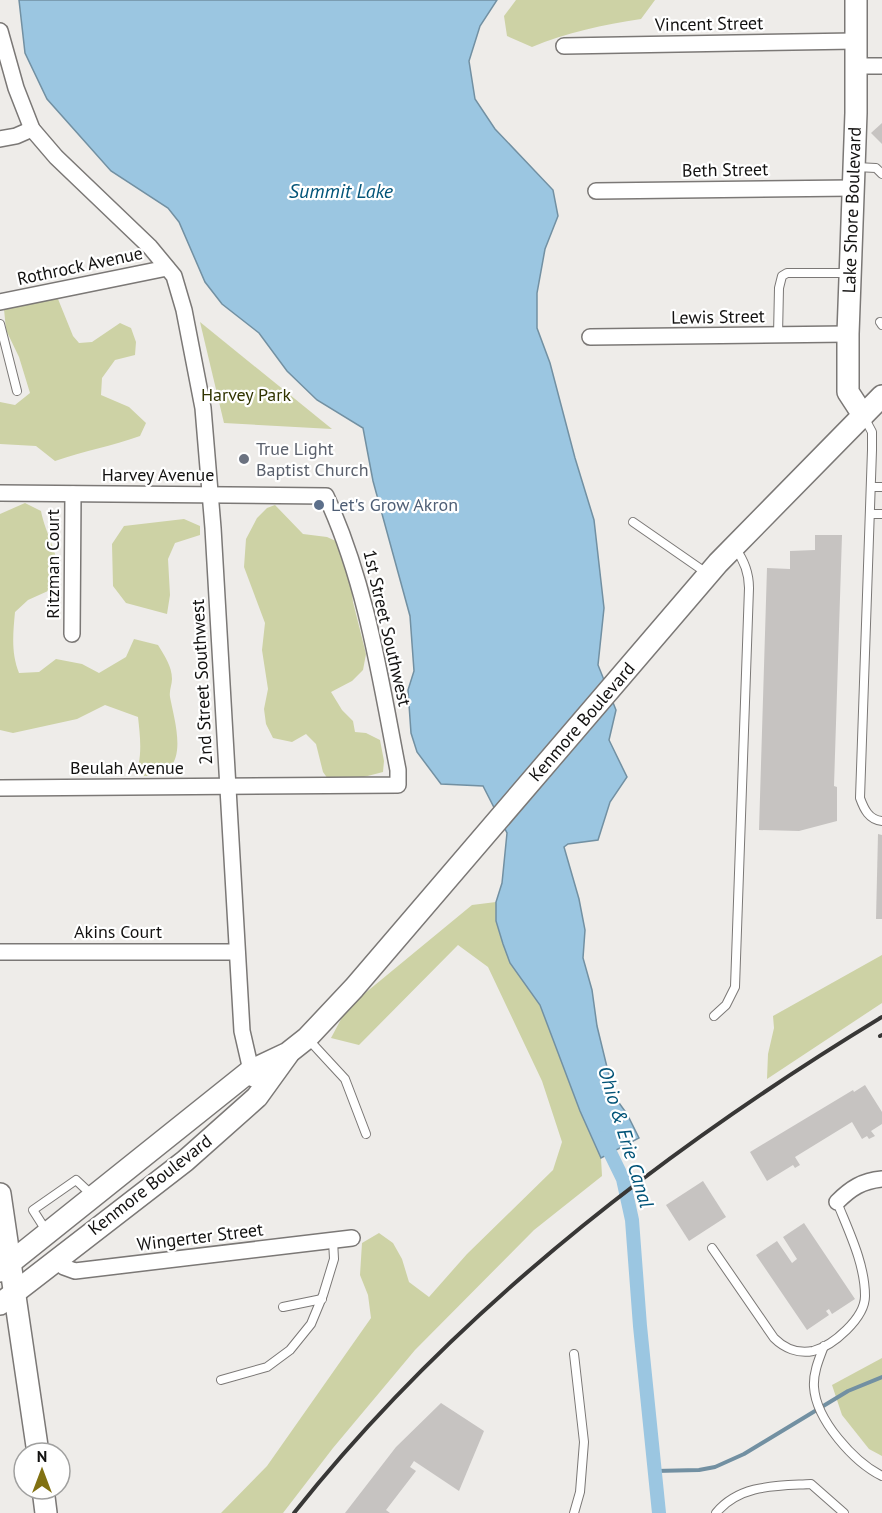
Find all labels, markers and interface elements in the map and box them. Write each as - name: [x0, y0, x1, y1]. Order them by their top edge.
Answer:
- street label: Vincent Street: [654, 11, 763, 36]
- street label: Lake Shore Boulevard: [837, 126, 866, 294]
- street label: Beth Street: [682, 157, 768, 182]
- water label: Summit Lake: [289, 178, 394, 204]
- street label: Rothrock Avenue: [15, 241, 145, 290]
- street label: Lewis Street: [671, 304, 765, 329]
- park label: Harvey Park: [201, 383, 291, 406]
- place label: True Light Baptist Church: [256, 437, 369, 481]
- marker: True Light Baptist Church: [237, 452, 251, 466]
- street label: Harvey Avenue: [102, 463, 214, 486]
- place label: Let's Grow Akron: [331, 493, 458, 516]
- marker: Let's Grow Akron: [312, 498, 326, 512]
- street label: Ritzman Court: [41, 509, 64, 619]
- street label: 1st Street Southwest: [358, 547, 417, 708]
- street label: 2nd Street Southwest: [186, 599, 217, 765]
- street label: Kenmore Boulevard: [524, 657, 640, 786]
- street label: Beulah Avenue: [70, 756, 184, 779]
- street label: Akins Court: [74, 920, 162, 943]
- water label: Ohio & Erie Canal: [592, 1063, 660, 1212]
- street label: Kenmore Boulevard: [83, 1129, 216, 1240]
- street label: Wingerter Street: [136, 1217, 264, 1256]
- north arrow: [12, 1441, 72, 1501]
- text: N: [37, 1446, 47, 1466]

